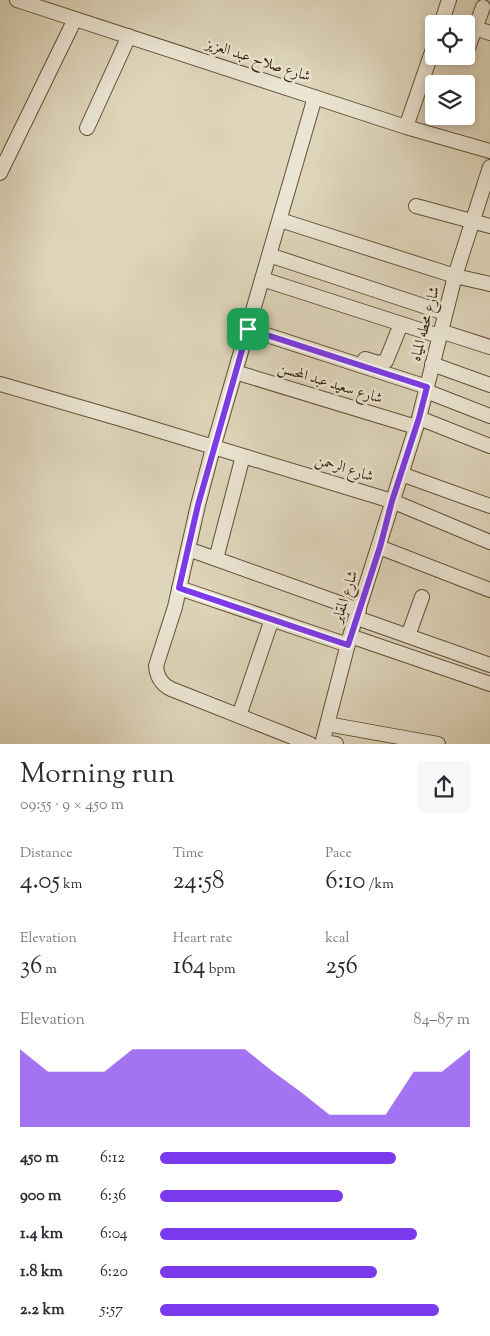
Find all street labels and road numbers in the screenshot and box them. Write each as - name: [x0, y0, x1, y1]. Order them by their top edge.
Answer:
- street label: شارع صلاح عبد العزيز: [201, 34, 313, 89]
- street label: شارع محطه المياه: [406, 284, 447, 364]
- street label: شارع سعيد عبد المحسن: [275, 358, 385, 411]
- street label: شارع الرحمن: [312, 450, 376, 489]
- street label: شارع المقابر: [327, 568, 365, 628]

